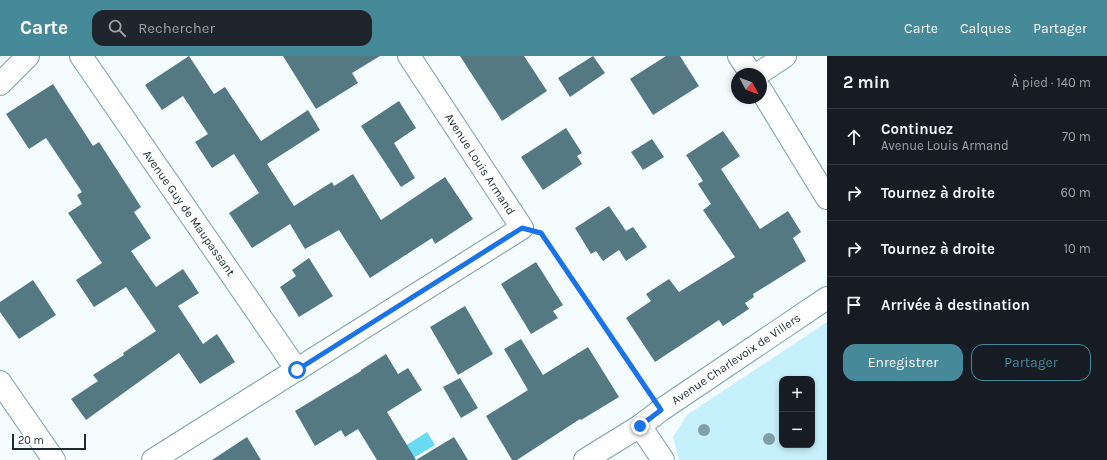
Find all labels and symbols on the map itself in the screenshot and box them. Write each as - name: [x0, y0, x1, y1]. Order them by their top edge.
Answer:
- north arrow: [731, 68, 767, 104]
- street label: Avenue Louis Armand: [442, 111, 518, 217]
- street label: Avenue Guy de Maupassant: [140, 147, 238, 279]
- street label: Avenue Charlevoix de Villers: [669, 311, 803, 407]
- route start: [288, 361, 306, 379]
- route end: [631, 417, 649, 435]
- scale bar: [12, 432, 86, 451]

